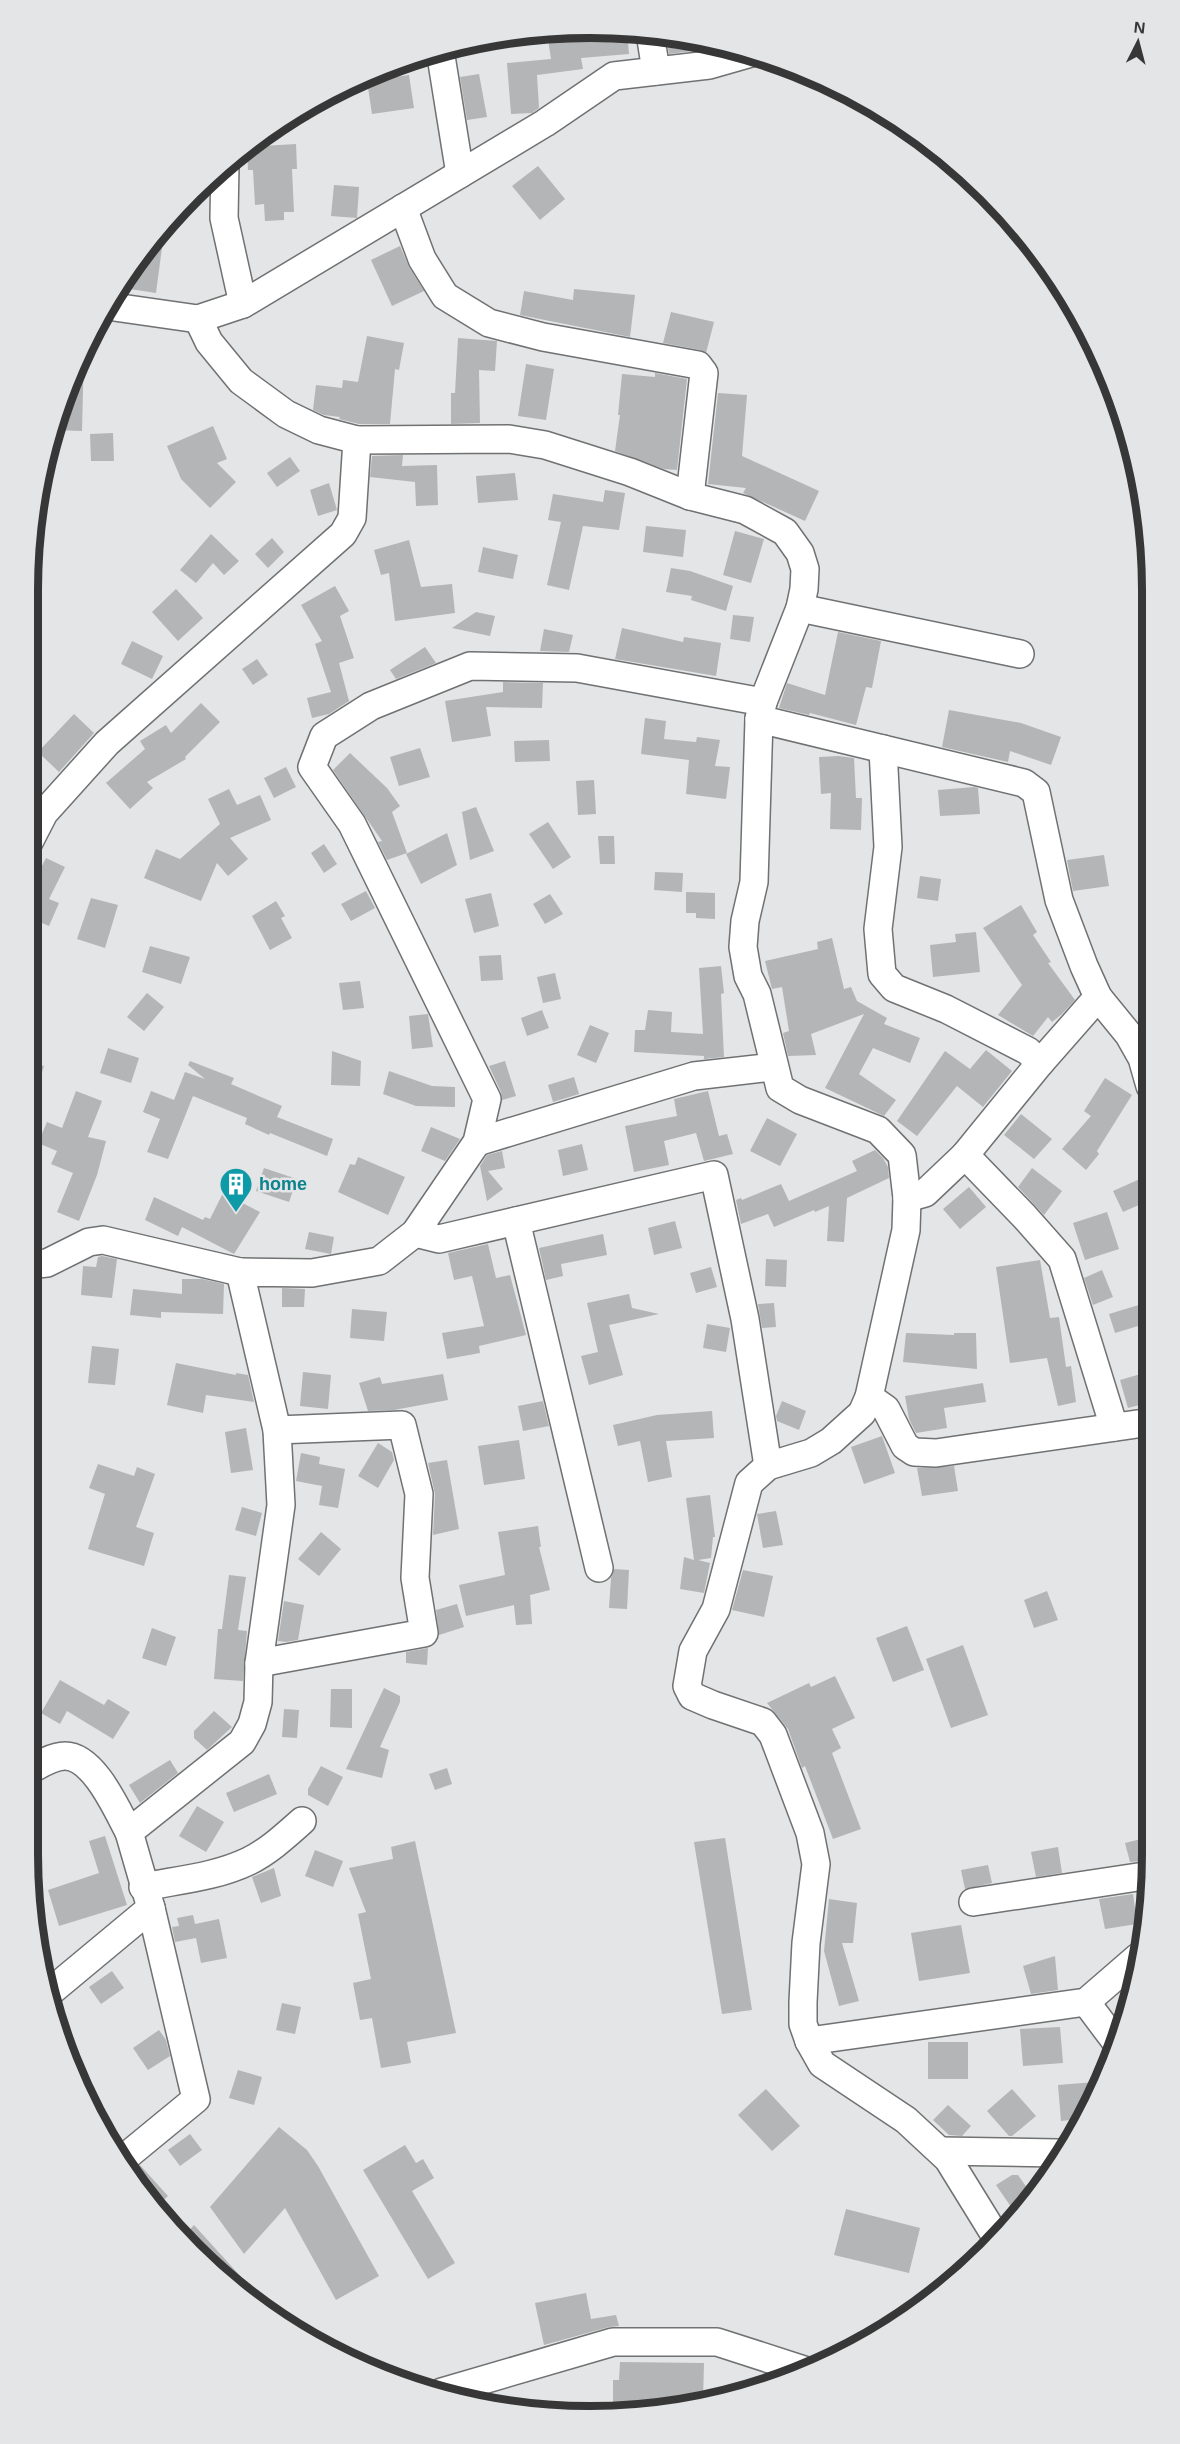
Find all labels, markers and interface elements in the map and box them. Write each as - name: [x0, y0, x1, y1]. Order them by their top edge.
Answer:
- north arrow: [1108, 12, 1168, 72]
- text: N: [1133, 19, 1146, 37]
- building icon: home: [218, 1166, 254, 1213]
- place label: home: [259, 1174, 307, 1194]

